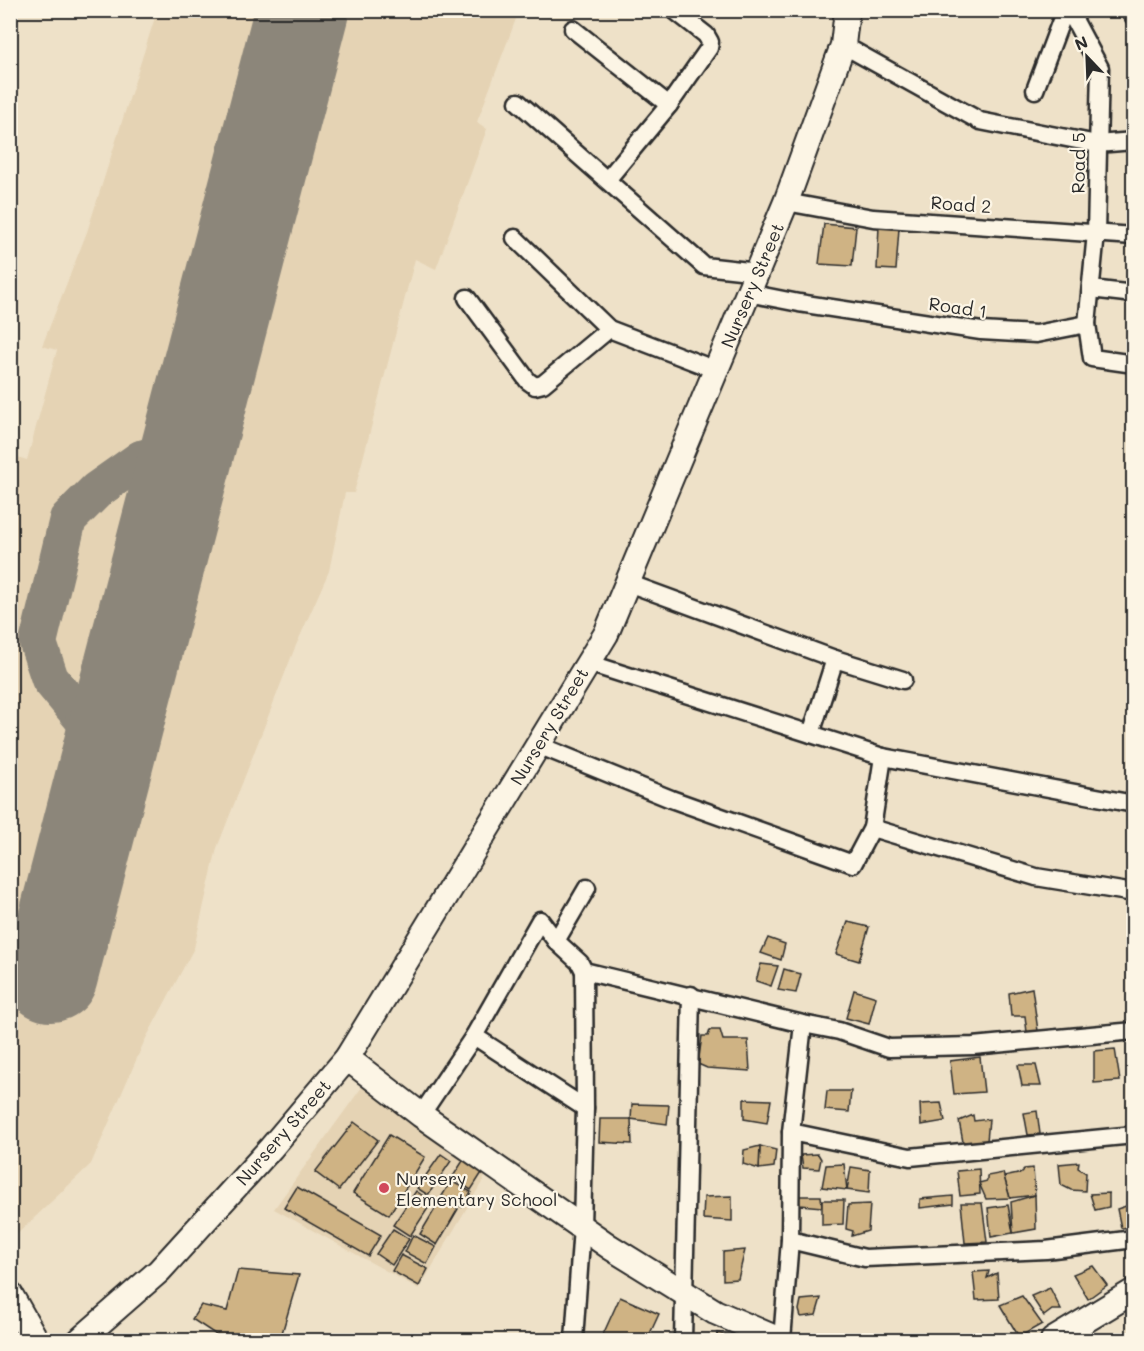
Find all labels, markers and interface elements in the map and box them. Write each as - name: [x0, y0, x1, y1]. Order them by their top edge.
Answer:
- north arrow: [1057, 27, 1117, 87]
- text: N: [1071, 31, 1091, 55]
- street label: Road 5: [1065, 132, 1091, 194]
- street label: Road 2: [930, 190, 992, 218]
- street label: Nursery Street: [715, 219, 789, 351]
- street label: Road 1: [927, 291, 989, 323]
- street label: Nursery Street: [504, 663, 594, 789]
- street label: Nursery Street: [230, 1074, 336, 1190]
- place label: Nursery Elementary School: [396, 1166, 558, 1211]
- marker: Nursery Elementary School: [377, 1181, 391, 1195]

